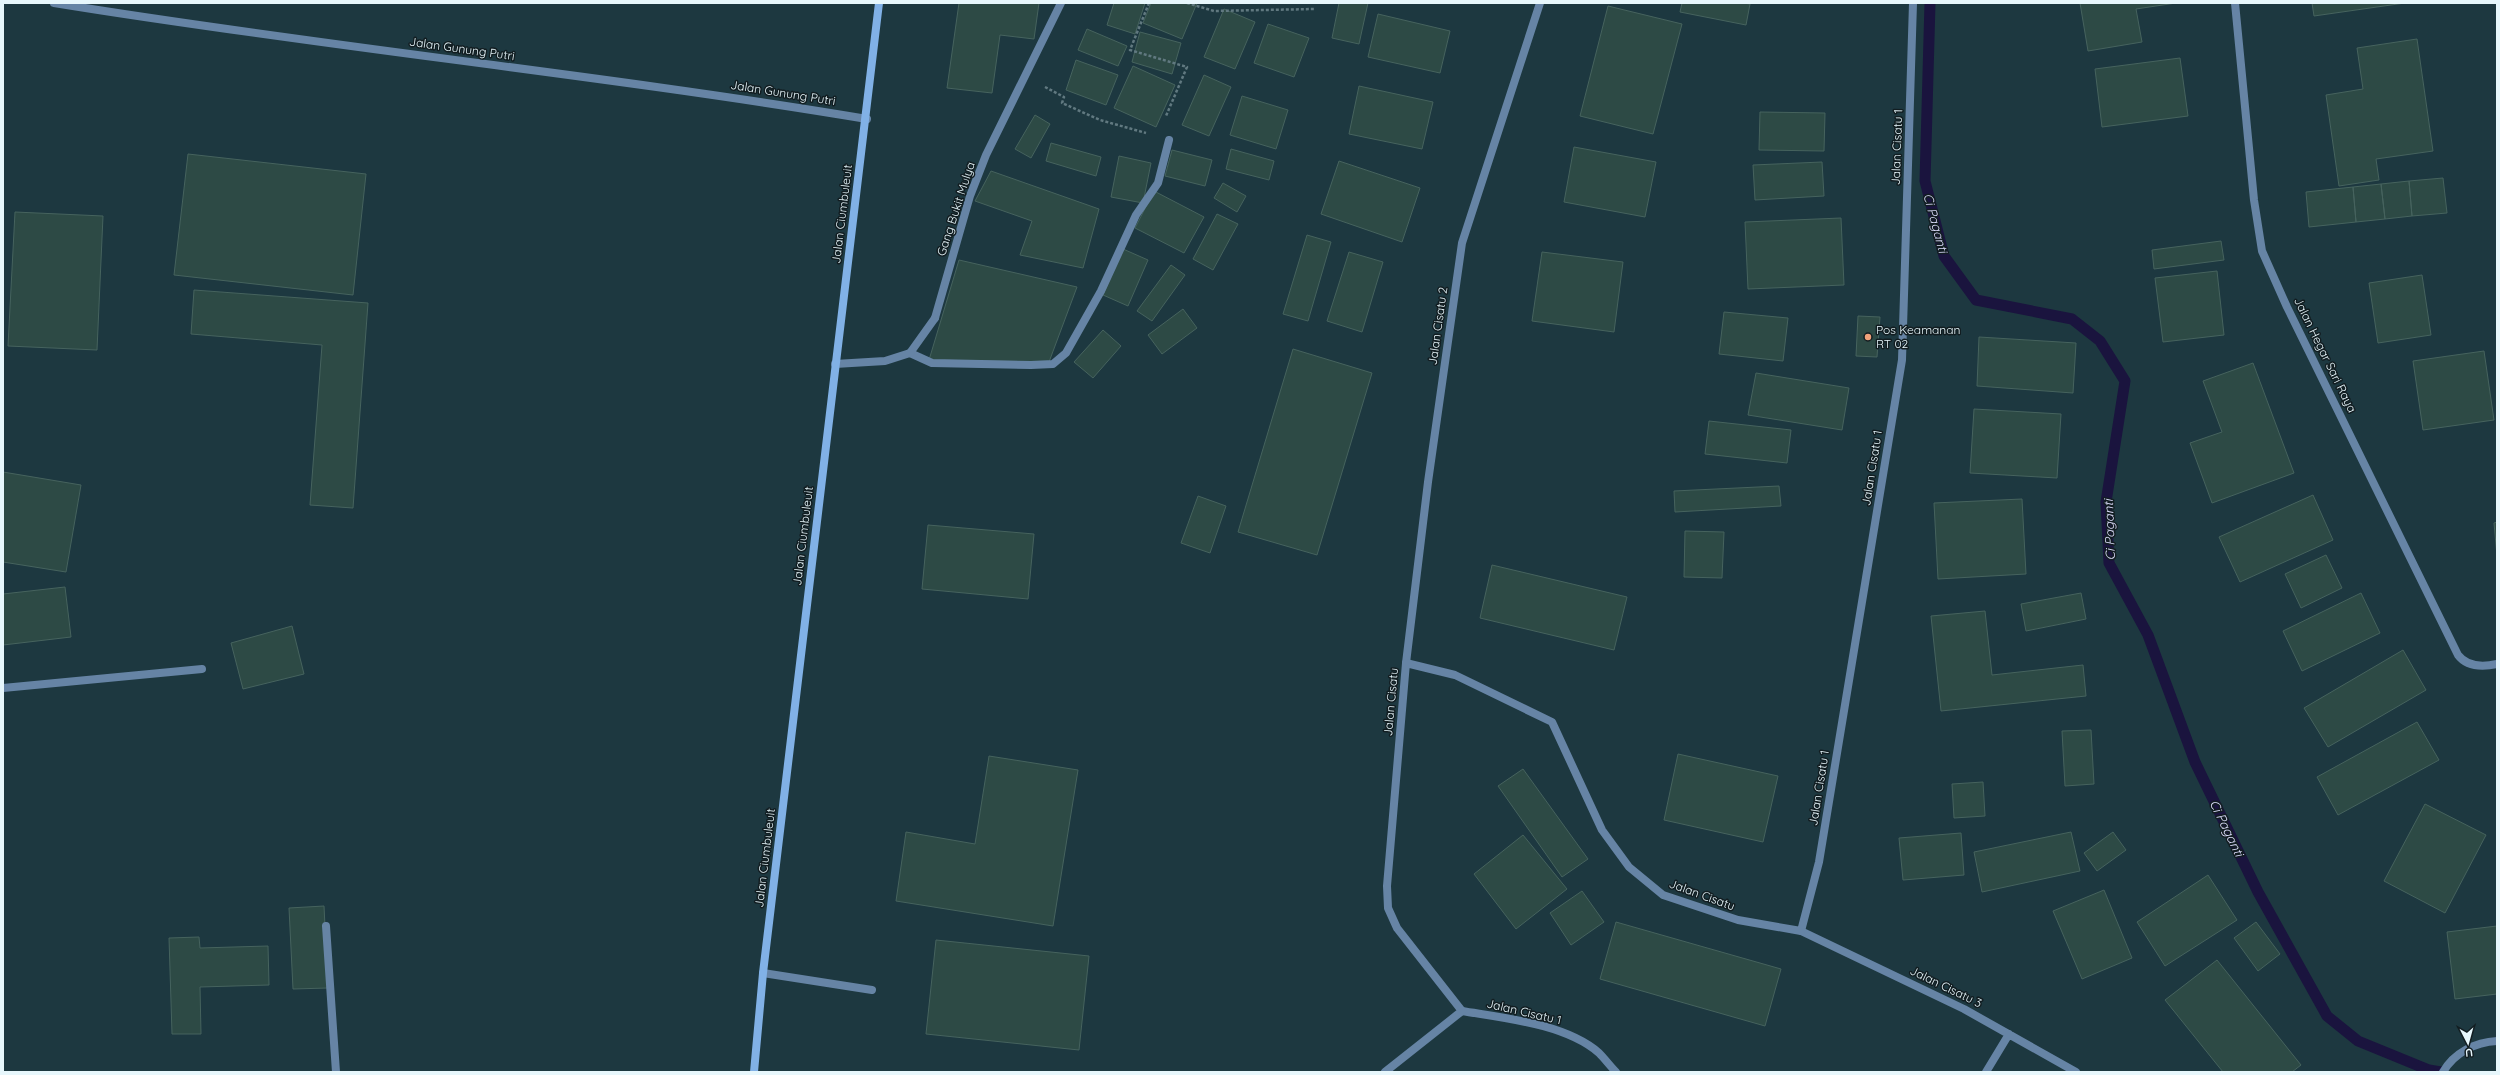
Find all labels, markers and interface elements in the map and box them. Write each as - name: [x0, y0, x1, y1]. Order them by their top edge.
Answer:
- street label: Jalan Gunung Putri: [408, 34, 516, 63]
- street label: Jalan Gunung Putri: [729, 77, 837, 108]
- street label: Jalan Cisatu 1: [1888, 109, 1905, 185]
- street label: Gang Bukit Mulya: [933, 160, 978, 258]
- street label: Jalan Ciumbuleuit: [828, 164, 855, 264]
- water label: Ci Paganti: [1920, 191, 1952, 257]
- street label: Jalan Cisatu 2: [1425, 286, 1450, 366]
- street label: Jalan Hegar Sari Raya: [2291, 295, 2360, 415]
- place label: Pos Keamanan RT 02: [1876, 322, 1961, 351]
- marker: Pos Keamanan RT 02: [1863, 332, 1873, 342]
- street label: Jalan Cisatu 1: [1858, 429, 1885, 507]
- street label: Jalan Ciumbuleuit: [789, 486, 816, 586]
- water label: Ci Paganti: [2100, 497, 2118, 561]
- street label: Jalan Cisatu: [1380, 667, 1401, 737]
- street label: Jalan Cisatu 1: [1805, 749, 1832, 827]
- water label: Ci Paganti: [2206, 797, 2249, 861]
- street label: Jalan Ciumbuleuit: [751, 808, 778, 908]
- street label: Jalan Cisatu: [1667, 876, 1737, 913]
- street label: Jalan Cisatu 3: [1908, 963, 1985, 1010]
- street label: Jalan Cisatu 1: [1485, 996, 1563, 1027]
- north arrow: [2448, 1023, 2488, 1063]
- text: U: [2464, 1046, 2474, 1060]

